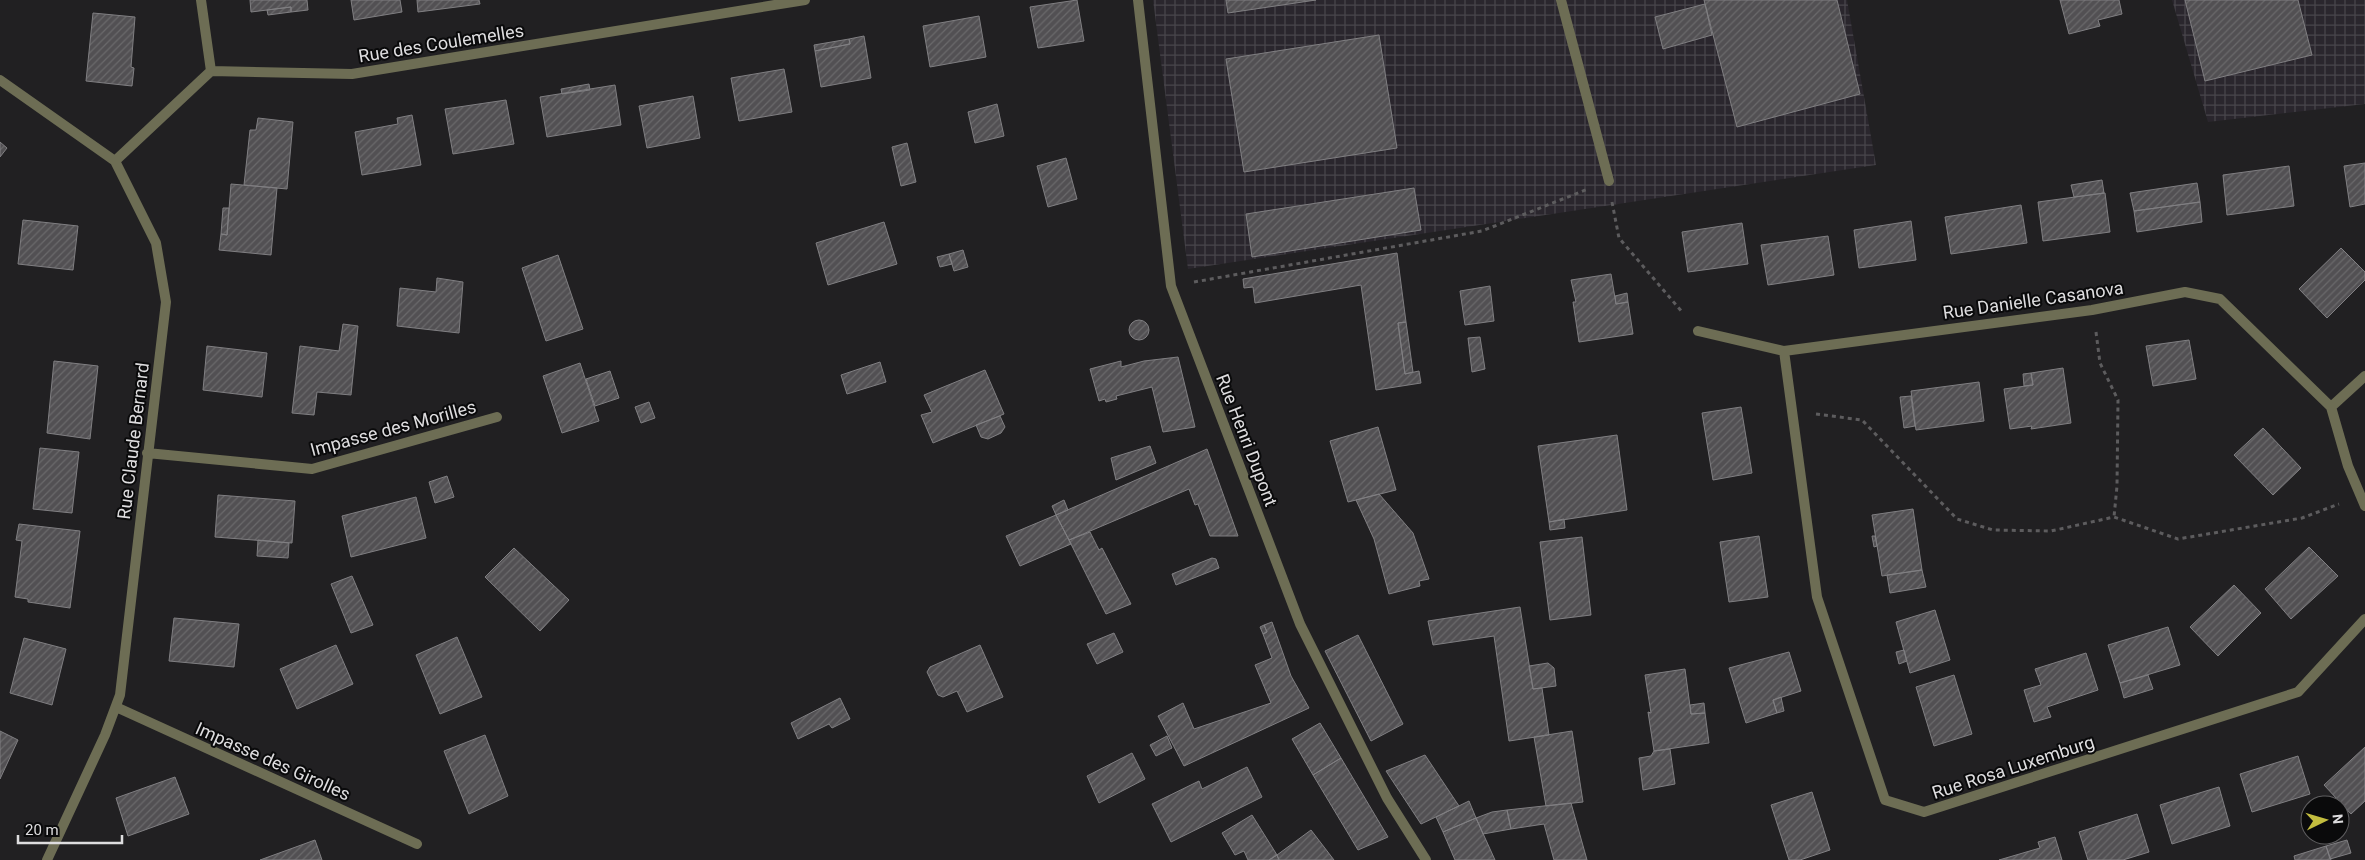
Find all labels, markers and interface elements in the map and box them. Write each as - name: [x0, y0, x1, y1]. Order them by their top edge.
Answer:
- street label: Rue des Coulemelles: [357, 20, 525, 66]
- street label: Rue Danielle Casanova: [1941, 277, 2125, 323]
- street label: Rue Claude Bernard: [113, 361, 153, 521]
- street label: Rue Henri Dupont: [1212, 371, 1282, 509]
- street label: Impasse des Morilles: [308, 396, 478, 460]
- street label: Impasse des Girolles: [192, 717, 354, 805]
- street label: Rue Rosa Luxemburg: [1929, 731, 2097, 803]
- north arrow: [2300, 795, 2350, 845]
- scale bar: [18, 812, 121, 844]
- text: N: [2330, 813, 2346, 824]
- text: 20 m: [25, 821, 59, 839]

